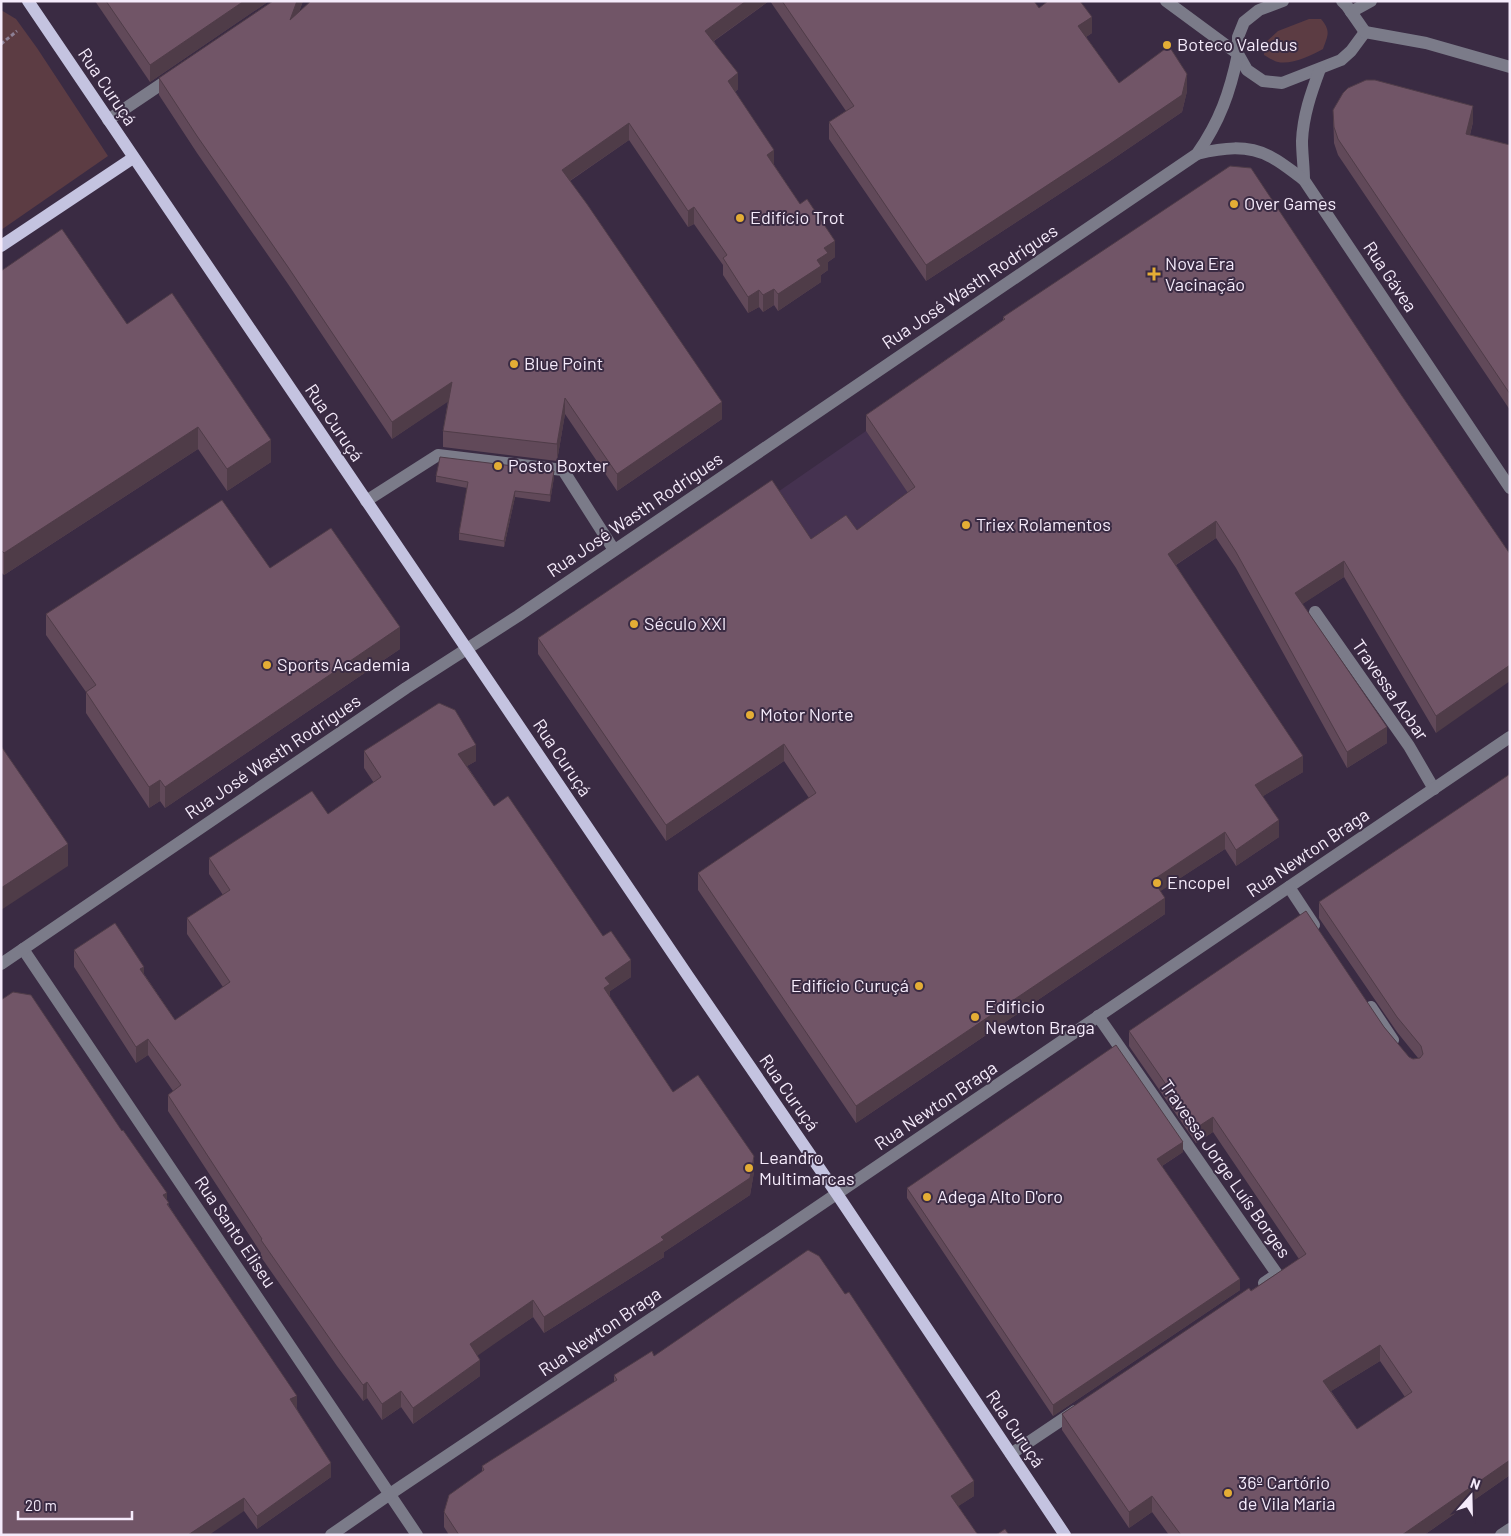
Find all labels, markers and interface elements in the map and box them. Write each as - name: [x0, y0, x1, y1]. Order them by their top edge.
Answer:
- place label: Boteco Valedus: [1177, 33, 1297, 55]
- marker: Boteco Valedus: [1161, 39, 1173, 51]
- street label: Rua Curuçá: [74, 43, 142, 129]
- place label: Over Games: [1244, 192, 1336, 214]
- marker: Over Games: [1228, 198, 1240, 210]
- place label: Edifício Trot: [750, 206, 845, 228]
- marker: Edifício Trot: [734, 212, 746, 224]
- street label: Rua José Wasth Rodrigues: [877, 219, 1062, 353]
- street label: Rua Gávea: [1359, 237, 1422, 316]
- place label: Nova Era Vacinação: [1165, 252, 1245, 295]
- marker: Nova Era Vacinação: [1147, 267, 1161, 281]
- place label: Blue Point: [524, 352, 603, 374]
- marker: Blue Point: [508, 358, 520, 370]
- street label: Rua Curuçá: [301, 379, 369, 465]
- street label: Rua José Wasth Rodrigues: [542, 447, 727, 581]
- place label: Posto Boxter: [508, 454, 609, 476]
- marker: Posto Boxter: [492, 460, 504, 472]
- place label: Triex Rolamentos: [976, 513, 1111, 535]
- marker: Triex Rolamentos: [960, 519, 972, 531]
- place label: Século XXI: [644, 612, 727, 634]
- marker: Século XXI: [628, 618, 640, 630]
- street label: Travessa Acbar: [1348, 635, 1434, 744]
- place label: Sports Academia: [277, 653, 410, 675]
- marker: Sports Academia: [261, 659, 273, 671]
- street label: Rua José Wasth Rodrigues: [180, 689, 365, 823]
- place label: Motor Norte: [760, 703, 853, 725]
- marker: Motor Norte: [744, 709, 756, 721]
- street label: Rua Curuçá: [529, 714, 597, 800]
- street label: Rua Newton Braga: [1242, 803, 1373, 901]
- place label: Encopel: [1167, 871, 1230, 893]
- marker: Encopel: [1151, 877, 1163, 889]
- place label: Edifício Curuçá: [791, 974, 909, 996]
- marker: Edifício Curuçá: [913, 980, 925, 992]
- place label: Edificio Newton Braga: [985, 995, 1095, 1038]
- marker: Edificio Newton Braga: [969, 1011, 981, 1023]
- street label: Rua Curuçá: [755, 1050, 824, 1135]
- street label: Rua Newton Braga: [870, 1056, 1001, 1154]
- street label: Travessa Jorge Luís Borges: [1156, 1075, 1296, 1262]
- place label: Leandro Multimarcas: [759, 1146, 855, 1189]
- marker: Leandro Multimarcas: [743, 1162, 755, 1174]
- street label: Rua Santo Eliseu: [190, 1171, 281, 1292]
- place label: Adega Alto D'oro: [937, 1185, 1063, 1207]
- marker: Adega Alto D'oro: [921, 1191, 933, 1203]
- street label: Rua Newton Braga: [534, 1282, 665, 1380]
- street label: Rua Curuçá: [982, 1385, 1050, 1471]
- place label: 36º Cartório de Vila Maria: [1238, 1471, 1336, 1514]
- north arrow: [1446, 1471, 1496, 1521]
- text: N: [1468, 1474, 1483, 1493]
- marker: 36º Cartório de Vila Maria: [1222, 1487, 1234, 1499]
- scale bar: [18, 1488, 131, 1520]
- text: 20 m: [25, 1496, 57, 1514]

